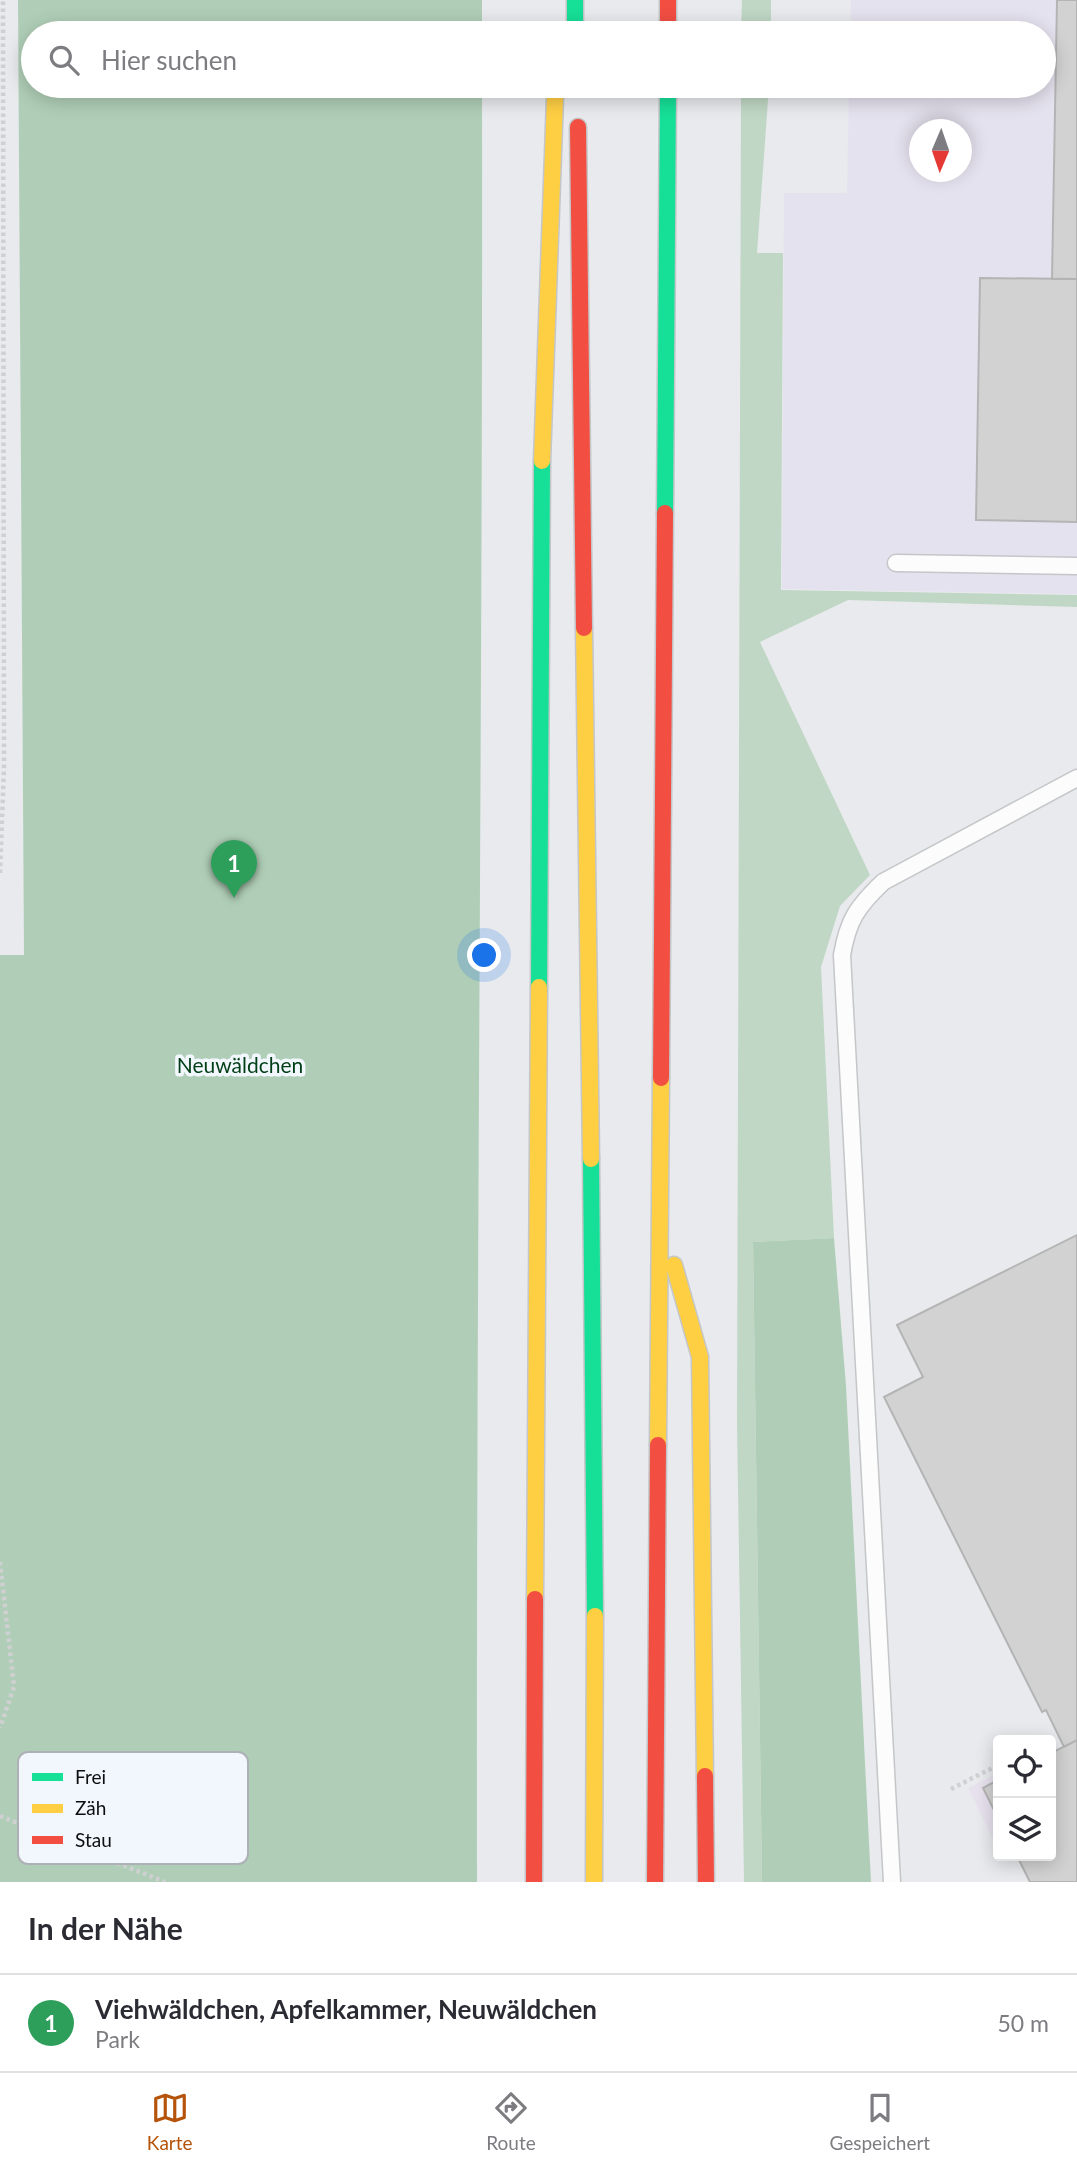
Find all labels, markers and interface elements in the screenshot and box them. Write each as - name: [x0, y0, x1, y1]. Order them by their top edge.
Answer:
- search box: [21, 21, 1056, 98]
- icon: search: [45, 41, 83, 79]
- text: Hier suchen: [101, 44, 237, 76]
- north arrow: [909, 119, 972, 182]
- pin: 1: [211, 840, 257, 898]
- your location: [467, 938, 501, 972]
- park label: Neuwäldchen: [177, 1052, 303, 1077]
- map controls: [993, 1735, 1056, 1861]
- button: locate: [993, 1735, 1056, 1798]
- legend: [18, 1752, 248, 1864]
- text: Frei: [75, 1765, 106, 1788]
- text: Zäh: [75, 1796, 106, 1819]
- button: layers: [993, 1798, 1056, 1861]
- text: Stau: [75, 1828, 112, 1851]
- text: In der Nähe: [28, 1910, 183, 1946]
- text: Viehwäldchen, Apfelkammer, Neuwäldchen: [95, 1993, 597, 2025]
- text: 1: [44, 2009, 58, 2037]
- text: 50 m: [998, 2009, 1049, 2037]
- text: Park: [95, 2025, 140, 2053]
- tab: Karte: [147, 2089, 193, 2154]
- tab: Route: [486, 2089, 536, 2154]
- tab: Gespeichert: [829, 2089, 930, 2154]

